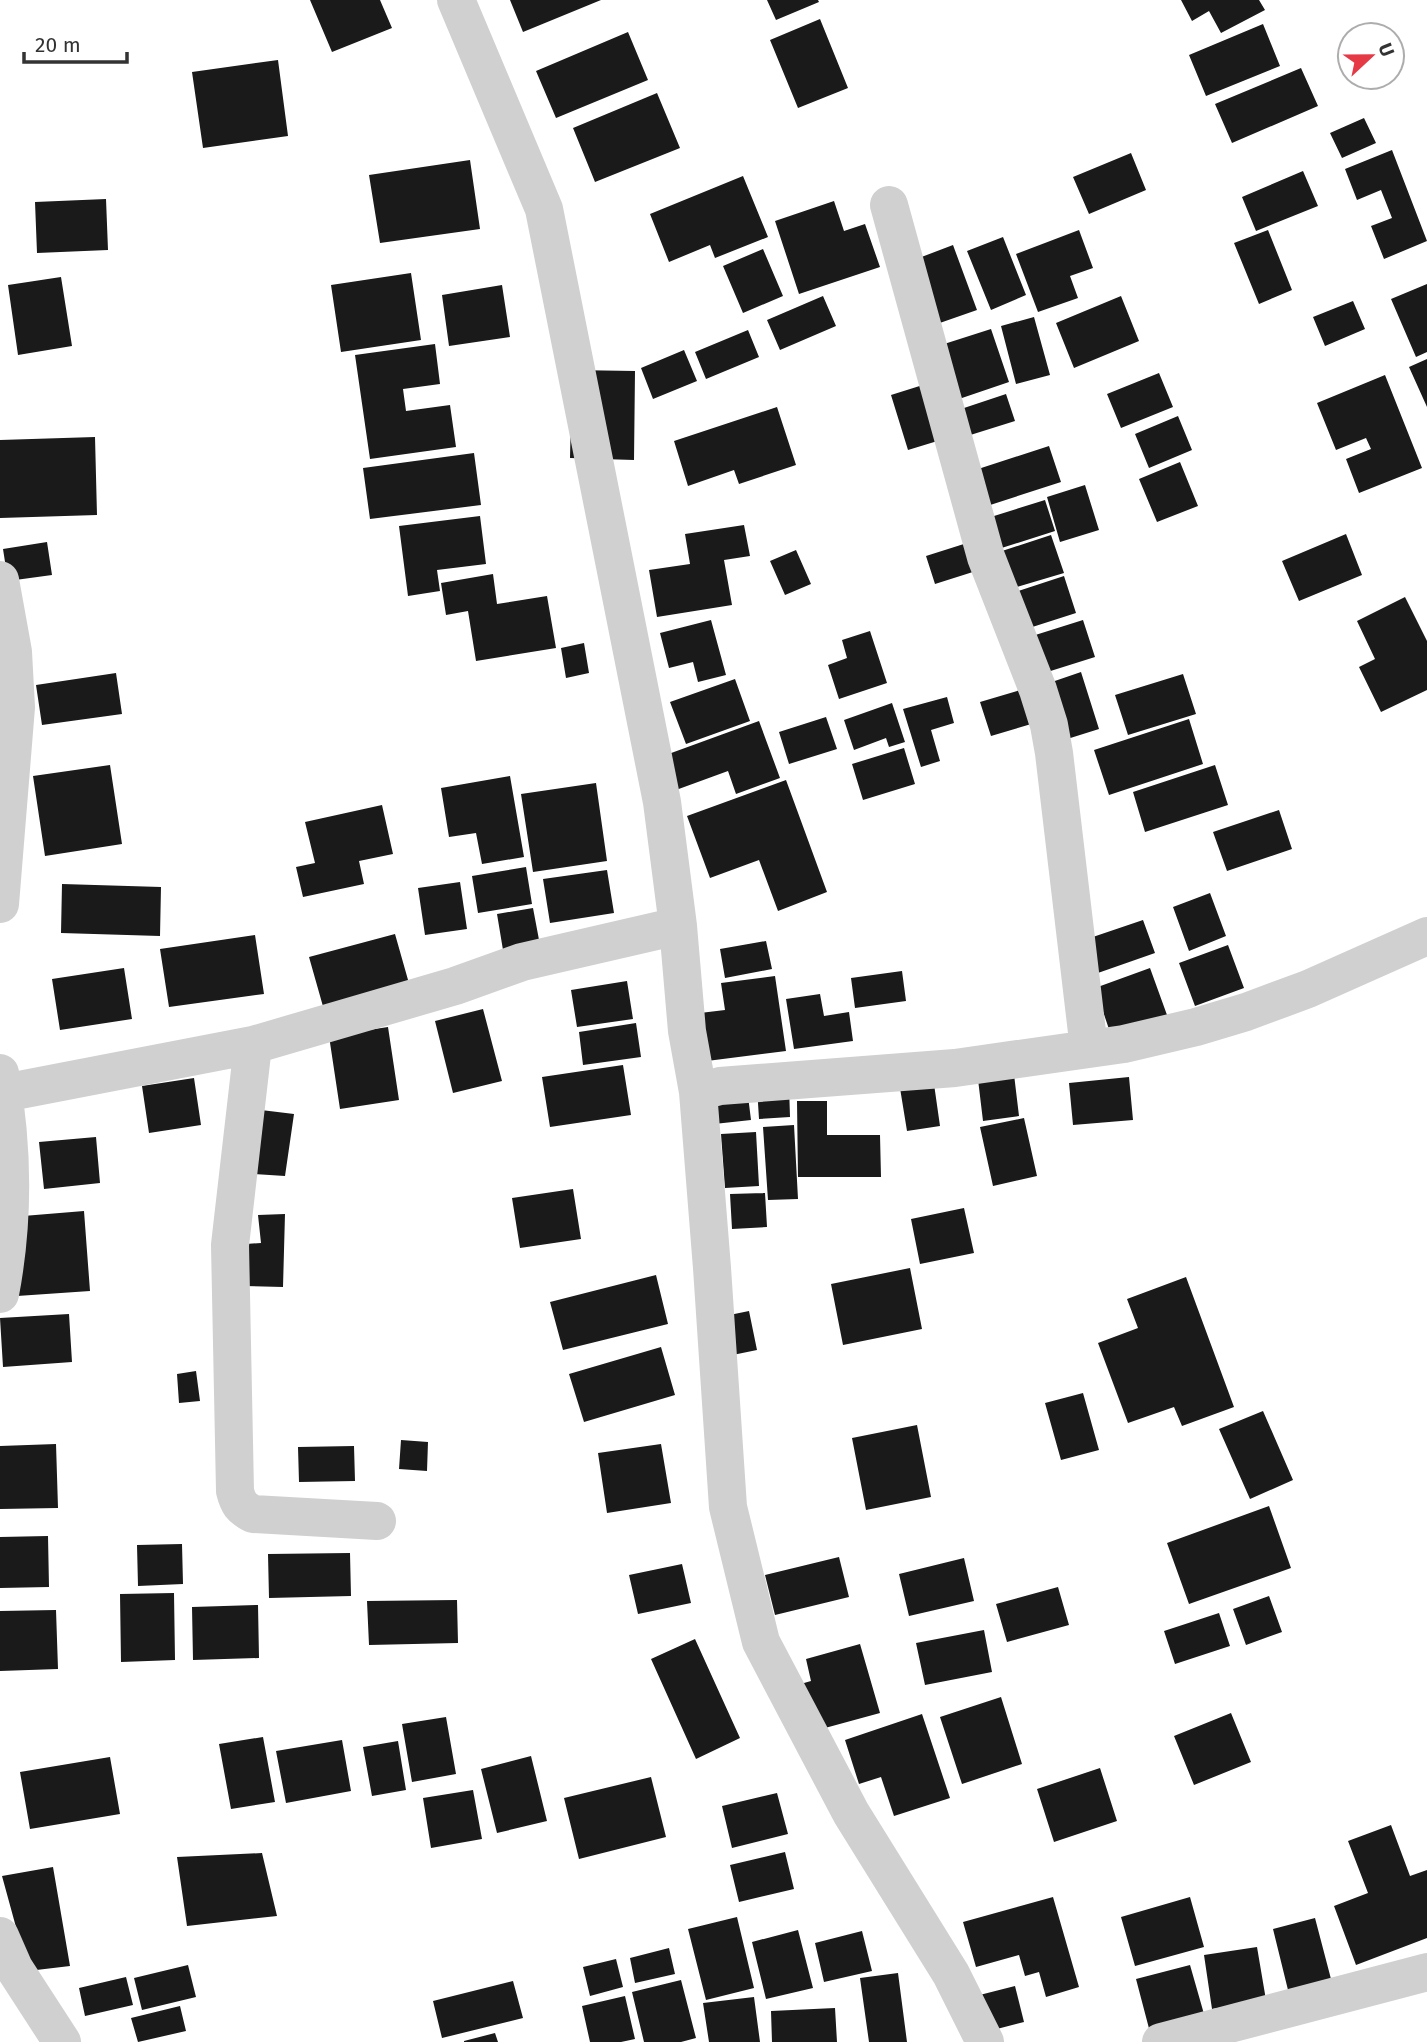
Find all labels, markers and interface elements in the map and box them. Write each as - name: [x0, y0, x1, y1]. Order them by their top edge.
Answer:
- scale bar: [24, 21, 128, 65]
- north arrow: [1336, 21, 1406, 91]
- text: 20 m: [35, 32, 81, 58]
- text: U: [1373, 40, 1399, 60]

